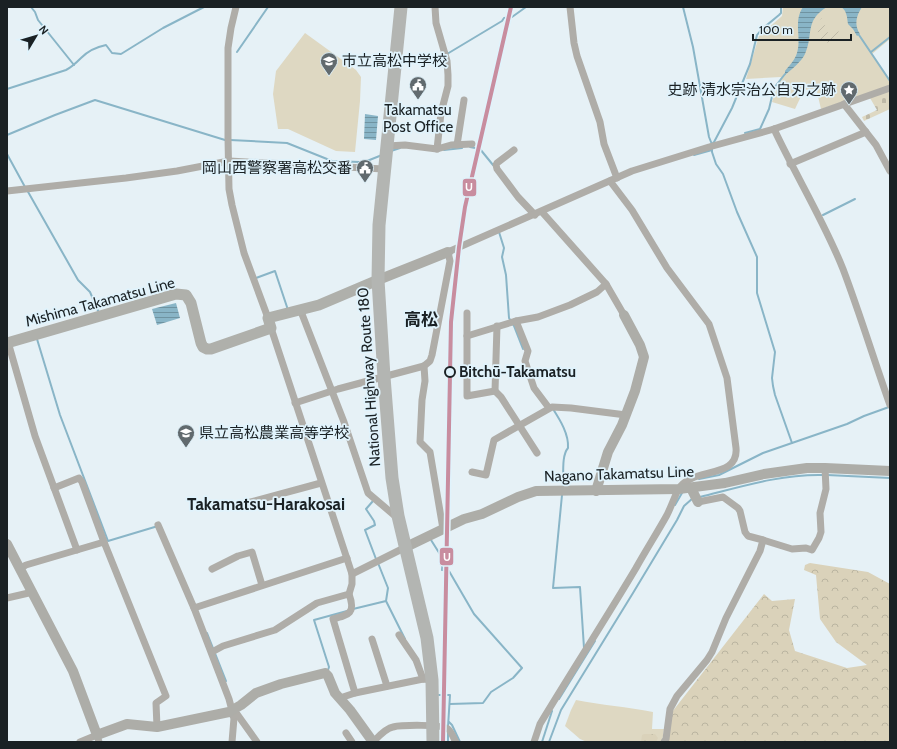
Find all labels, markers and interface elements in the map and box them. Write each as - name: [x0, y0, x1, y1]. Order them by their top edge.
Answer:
- north arrow: [16, 16, 56, 56]
- scale bar: [753, 16, 851, 42]
- text: N: [36, 22, 52, 37]
- text: 100 m: [759, 22, 793, 37]
- school or university icon: 市立高松中学校: [319, 51, 339, 76]
- place label: 市立高松中学校: [342, 52, 447, 70]
- public building icon: Takamatsu Post Office: [408, 75, 428, 100]
- place icon: 史跡 清水宗治公自刃之跡: [839, 80, 859, 105]
- place label: 史跡 清水宗治公自刃之跡: [668, 81, 836, 99]
- place label: Takamatsu Post Office: [383, 101, 453, 136]
- public building icon: 岡山西警察署高松交番: [355, 158, 375, 183]
- place label: 岡山西警察署高松交番: [202, 159, 352, 177]
- line badge: U: [462, 178, 477, 197]
- text: U: [465, 180, 473, 194]
- street label: Mishima Takamatsu Line: [23, 273, 177, 331]
- street label: National Highway Route 180: [354, 287, 384, 467]
- district label: 高松: [404, 309, 438, 329]
- place label: Bitchū-Takamatsu: [459, 363, 576, 381]
- marker: Bitchū-Takamatsu: [444, 366, 456, 378]
- school or university icon: 県立高松農業高等学校: [176, 423, 196, 448]
- place label: 県立高松農業高等学校: [199, 424, 349, 442]
- street label: Nagano Takamatsu Line: [544, 462, 695, 486]
- district label: Takamatsu-Harakosai: [187, 494, 345, 514]
- line badge: U: [439, 547, 454, 566]
- text: U: [443, 550, 451, 564]

